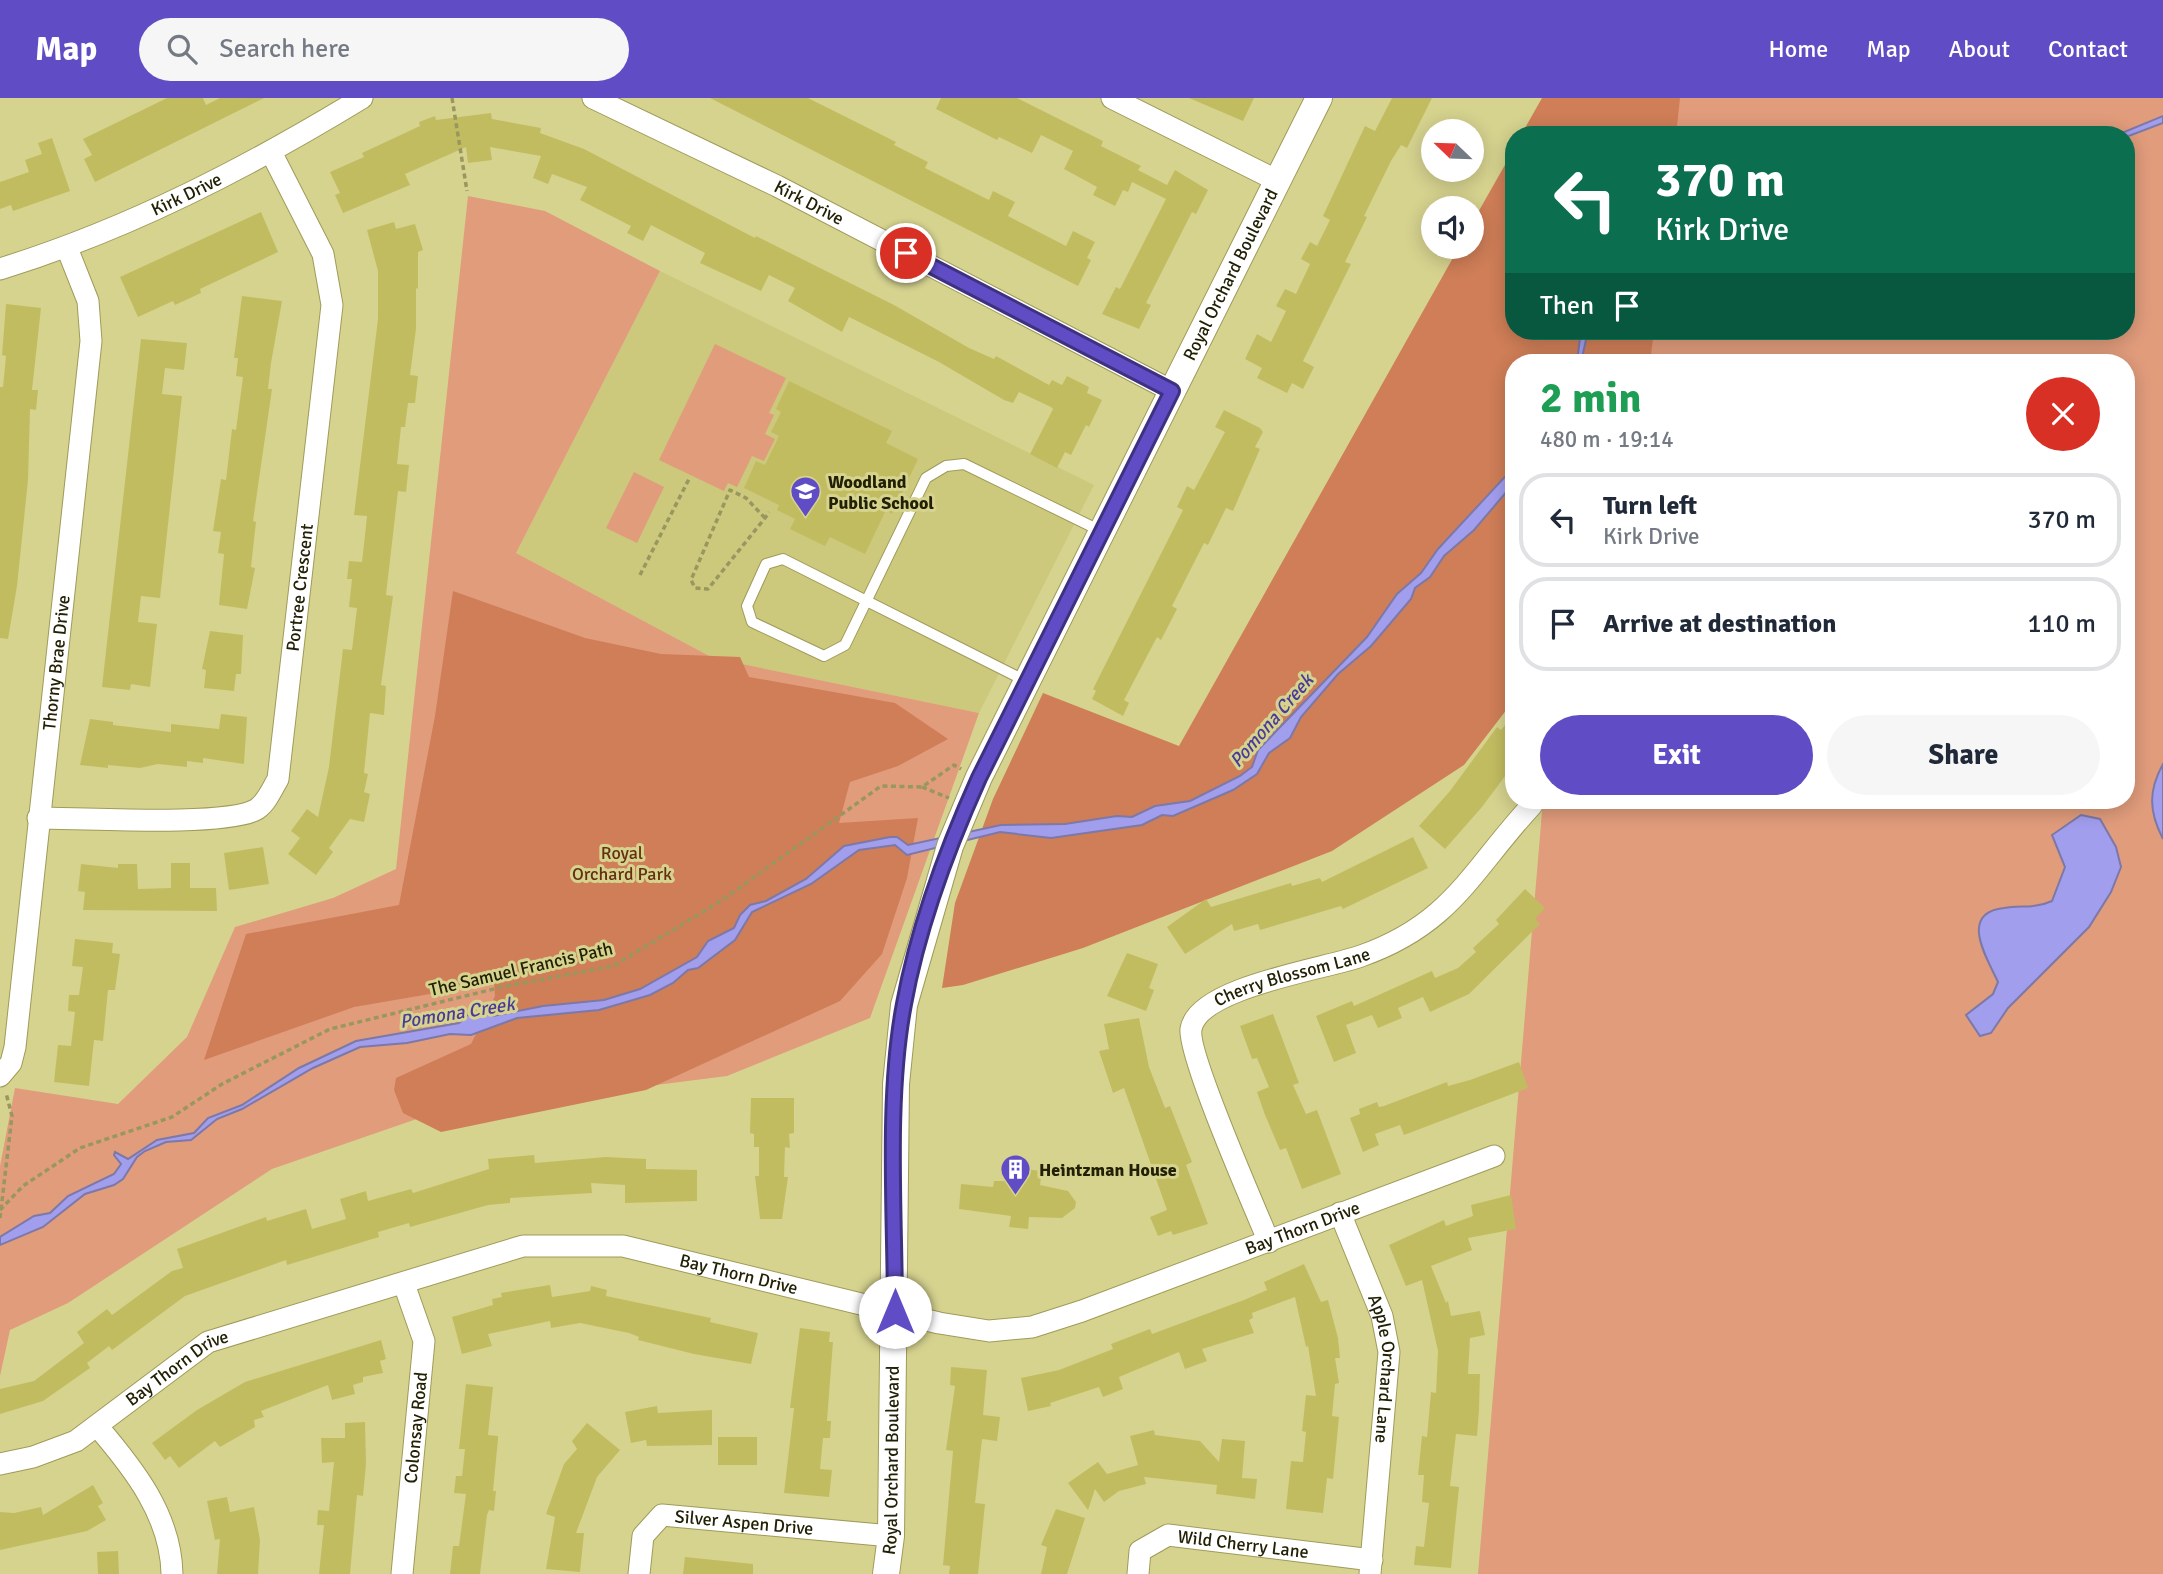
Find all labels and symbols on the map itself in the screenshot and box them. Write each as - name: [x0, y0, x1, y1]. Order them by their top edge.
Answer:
- north arrow: [1421, 119, 1484, 182]
- street label: Kirk Drive: [148, 168, 225, 221]
- street label: Kirk Drive: [770, 175, 848, 230]
- street label: Royal Orchard Boulevard: [1178, 185, 1283, 364]
- pin: [876, 223, 936, 283]
- place label: Woodland Public School: [828, 471, 934, 514]
- school or university icon: Woodland Public School: [788, 475, 822, 519]
- street label: Portree Crescent: [282, 522, 318, 653]
- street label: Thorny Brae Drive: [38, 594, 75, 732]
- water label: Pomona Creek: [1225, 668, 1320, 772]
- park label: Royal Orchard Park: [572, 842, 672, 885]
- street label: The Samuel Francis Path: [427, 937, 615, 1001]
- street label: Cherry Blossom Lane: [1210, 943, 1373, 1011]
- water label: Pomona Creek: [398, 992, 518, 1034]
- building icon: Heintzman House: [999, 1153, 1033, 1197]
- place label: Heintzman House: [1039, 1159, 1177, 1181]
- street label: Bay Thorn Drive: [1242, 1196, 1363, 1260]
- street label: Bay Thorn Drive: [677, 1249, 800, 1299]
- position arrow: [858, 1275, 932, 1349]
- street label: Apple Orchard Lane: [1363, 1291, 1400, 1444]
- street label: Bay Thorn Drive: [121, 1325, 231, 1411]
- street label: Royal Orchard Boulevard: [878, 1366, 904, 1556]
- street label: Colonsay Road: [400, 1371, 432, 1485]
- street label: Silver Aspen Drive: [674, 1505, 814, 1540]
- street label: Wild Cherry Lane: [1176, 1525, 1310, 1563]

